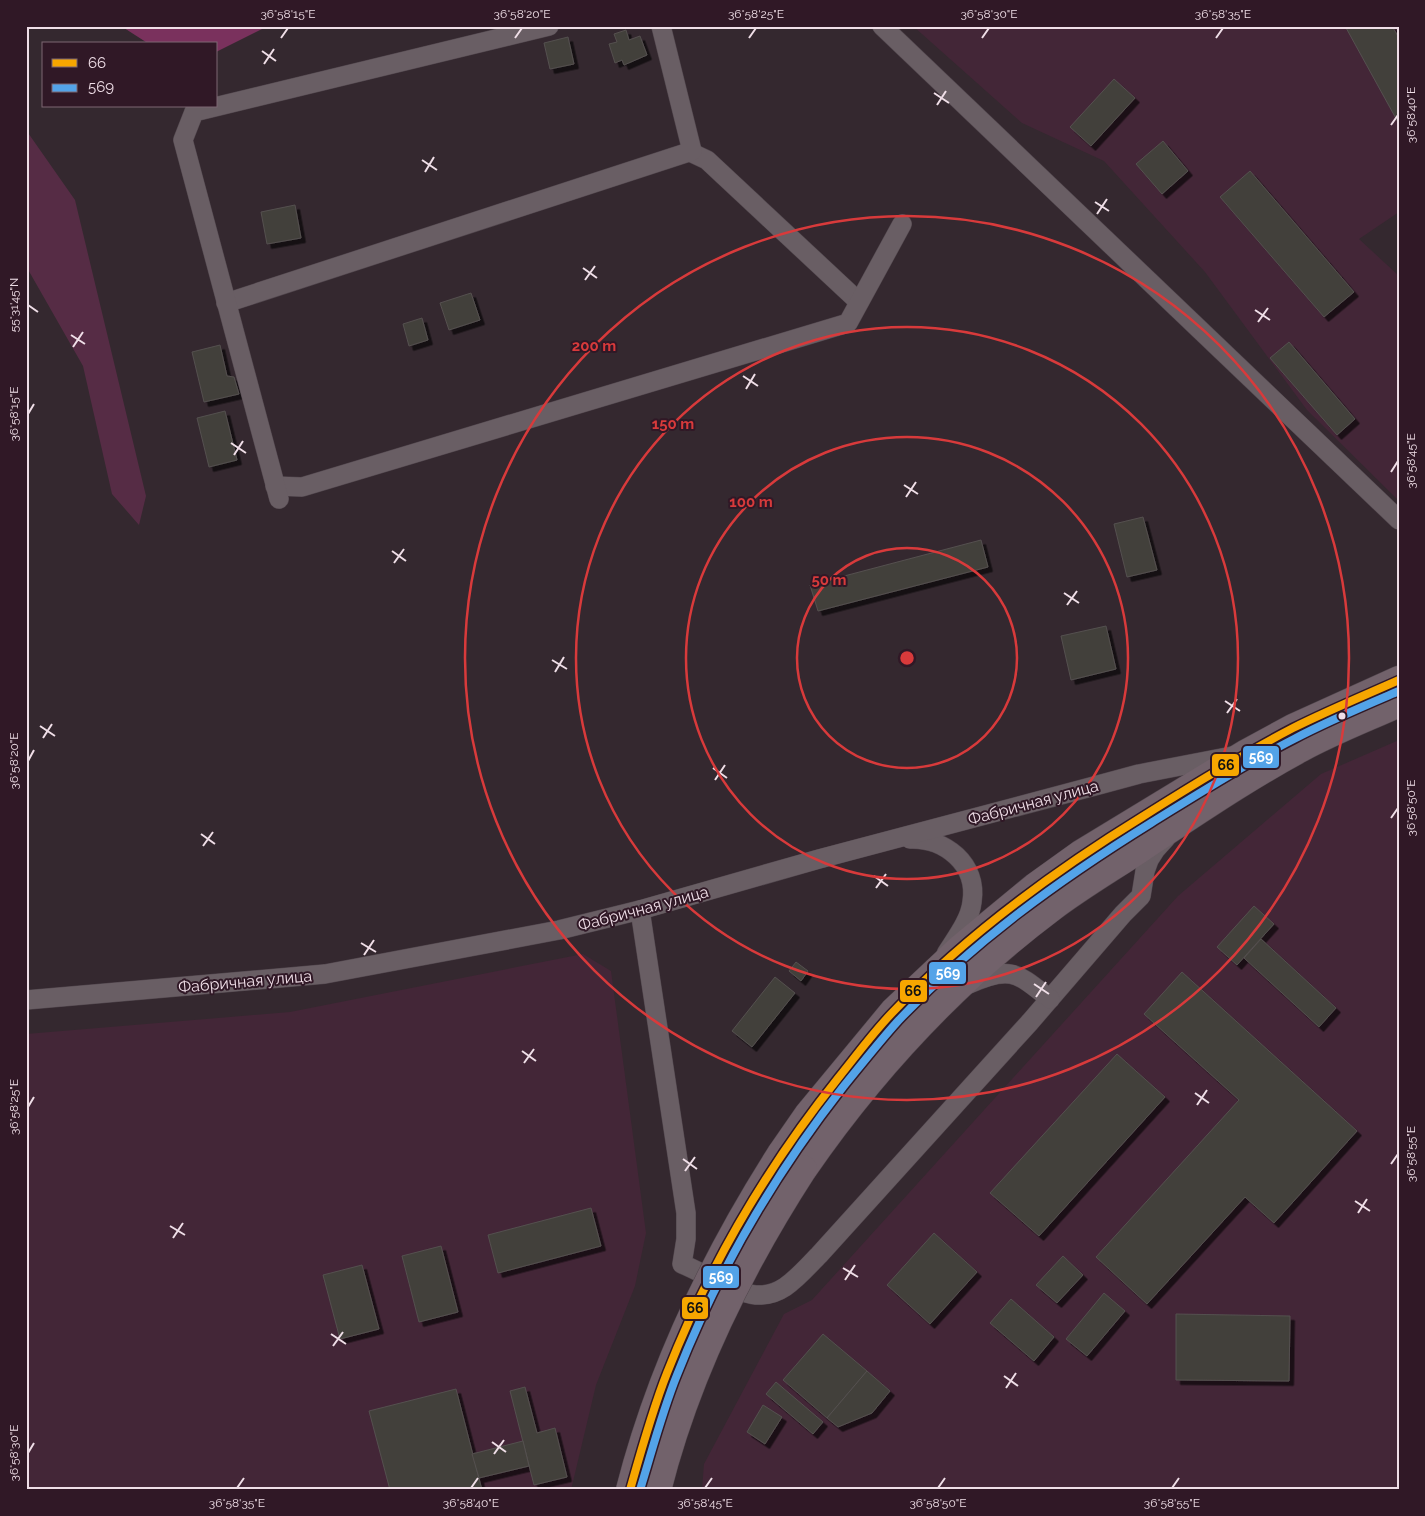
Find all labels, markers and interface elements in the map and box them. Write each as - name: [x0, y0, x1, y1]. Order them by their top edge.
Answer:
- text: 36°58'15"E: [260, 7, 316, 21]
- text: 36°58'20"E: [494, 7, 550, 21]
- text: 36°58'25"E: [728, 7, 784, 21]
- text: 36°58'30"E: [960, 7, 1018, 21]
- text: 36°58'35"E: [1195, 7, 1251, 21]
- legend: [42, 42, 218, 108]
- text: 66: [88, 54, 106, 72]
- text: 569: [88, 78, 114, 96]
- text: 36°58'40"E: [1404, 87, 1418, 143]
- text: 55°31'45"N: [7, 278, 21, 332]
- text: 200 m: [572, 337, 616, 355]
- text: 36°58'15"E: [7, 386, 21, 442]
- text: 150 m: [652, 415, 694, 433]
- text: 36°58'45"E: [1404, 433, 1418, 489]
- text: 100 m: [729, 493, 773, 511]
- text: 50 m: [811, 571, 847, 589]
- centre of rings: [898, 649, 916, 667]
- unlabelled marker: [1337, 711, 1347, 721]
- text: 36°58'20"E: [7, 733, 21, 789]
- line badge: 569: [1242, 745, 1280, 769]
- text: 569: [1249, 749, 1273, 765]
- line badge: 66: [1211, 753, 1240, 777]
- text: 66: [1218, 757, 1235, 773]
- street label: Фабричная улица: [966, 776, 1100, 829]
- text: 36°58'50"E: [1404, 779, 1418, 837]
- street label: Фабричная улица: [576, 882, 710, 935]
- line badge: 569: [928, 961, 967, 985]
- text: 569: [936, 965, 960, 981]
- street label: Фабричная улица: [177, 966, 313, 997]
- line badge: 66: [899, 979, 928, 1003]
- text: 66: [905, 983, 922, 999]
- text: 36°58'25"E: [7, 1079, 21, 1135]
- text: 36°58'55"E: [1404, 1126, 1418, 1182]
- line badge: 569: [702, 1265, 740, 1289]
- text: 569: [709, 1269, 733, 1285]
- line badge: 66: [681, 1296, 709, 1320]
- text: 66: [687, 1300, 704, 1316]
- text: 36°58'30"E: [7, 1424, 21, 1482]
- text: 36°58'35"E: [209, 1496, 265, 1510]
- text: 36°58'40"E: [443, 1496, 499, 1510]
- text: 36°58'45"E: [677, 1496, 733, 1510]
- text: 36°58'50"E: [909, 1496, 967, 1510]
- text: 36°58'55"E: [1144, 1496, 1200, 1510]

